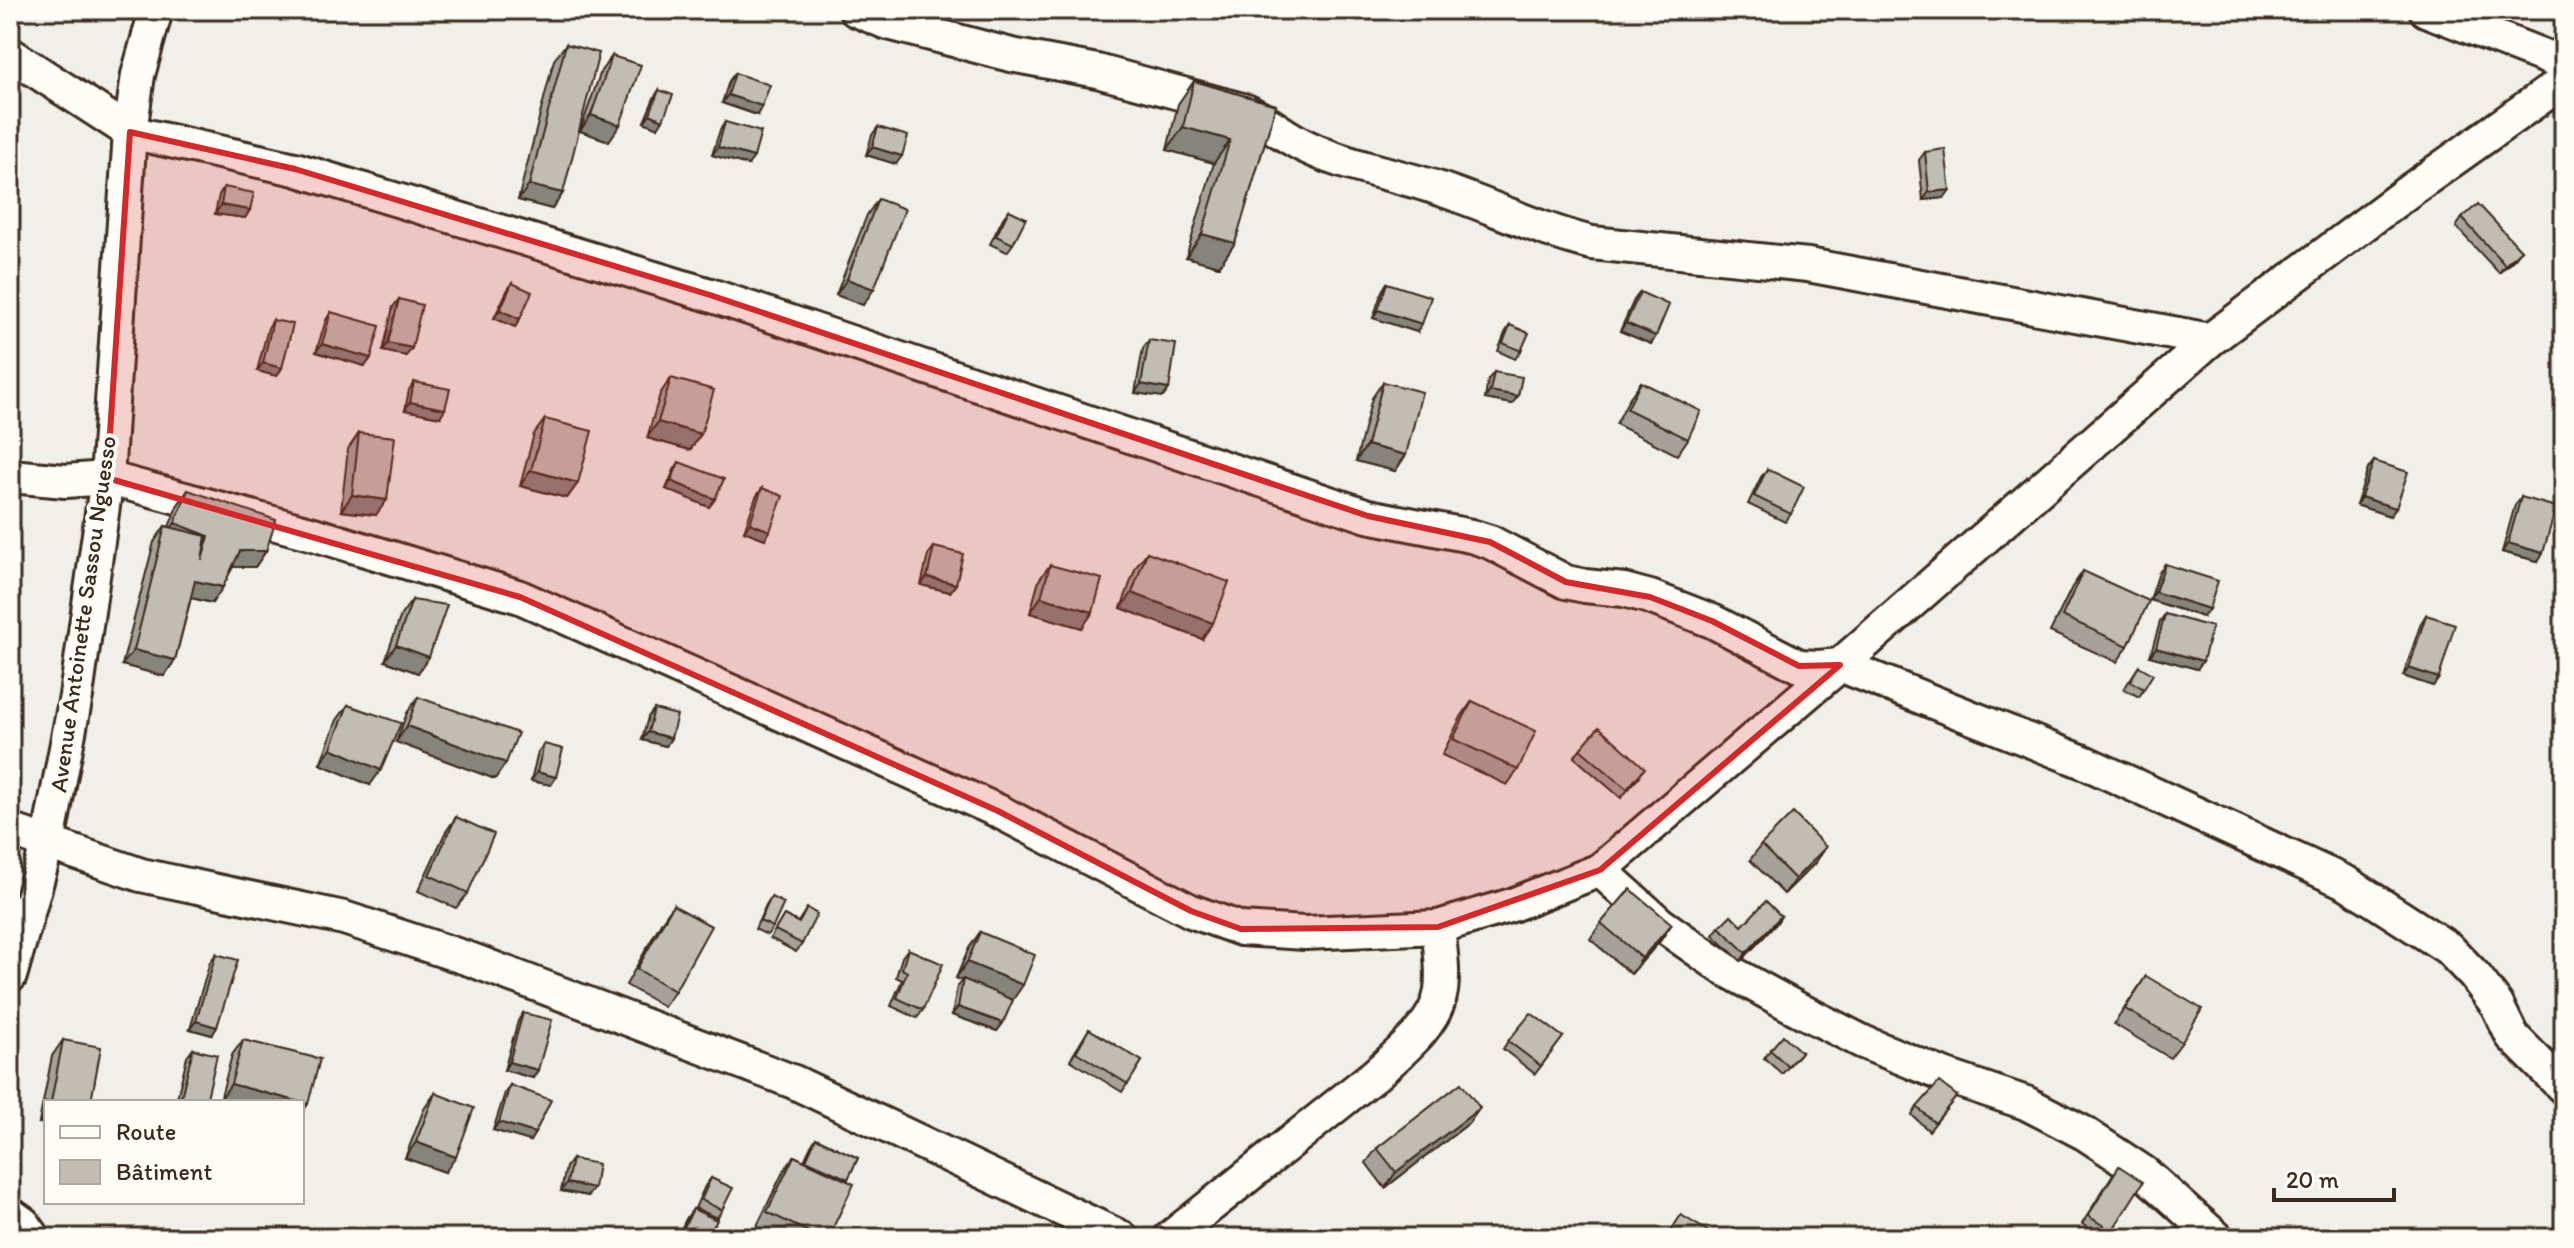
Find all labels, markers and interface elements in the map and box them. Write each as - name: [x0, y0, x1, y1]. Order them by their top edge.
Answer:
- street label: Avenue Antoinette Sassou Nguesso: [43, 434, 122, 794]
- legend: [44, 1100, 304, 1204]
- text: Route: [116, 1117, 176, 1146]
- scale bar: [2274, 1152, 2394, 1202]
- text: Bâtiment: [116, 1157, 212, 1186]
- text: 20 m: [2286, 1165, 2339, 1194]

